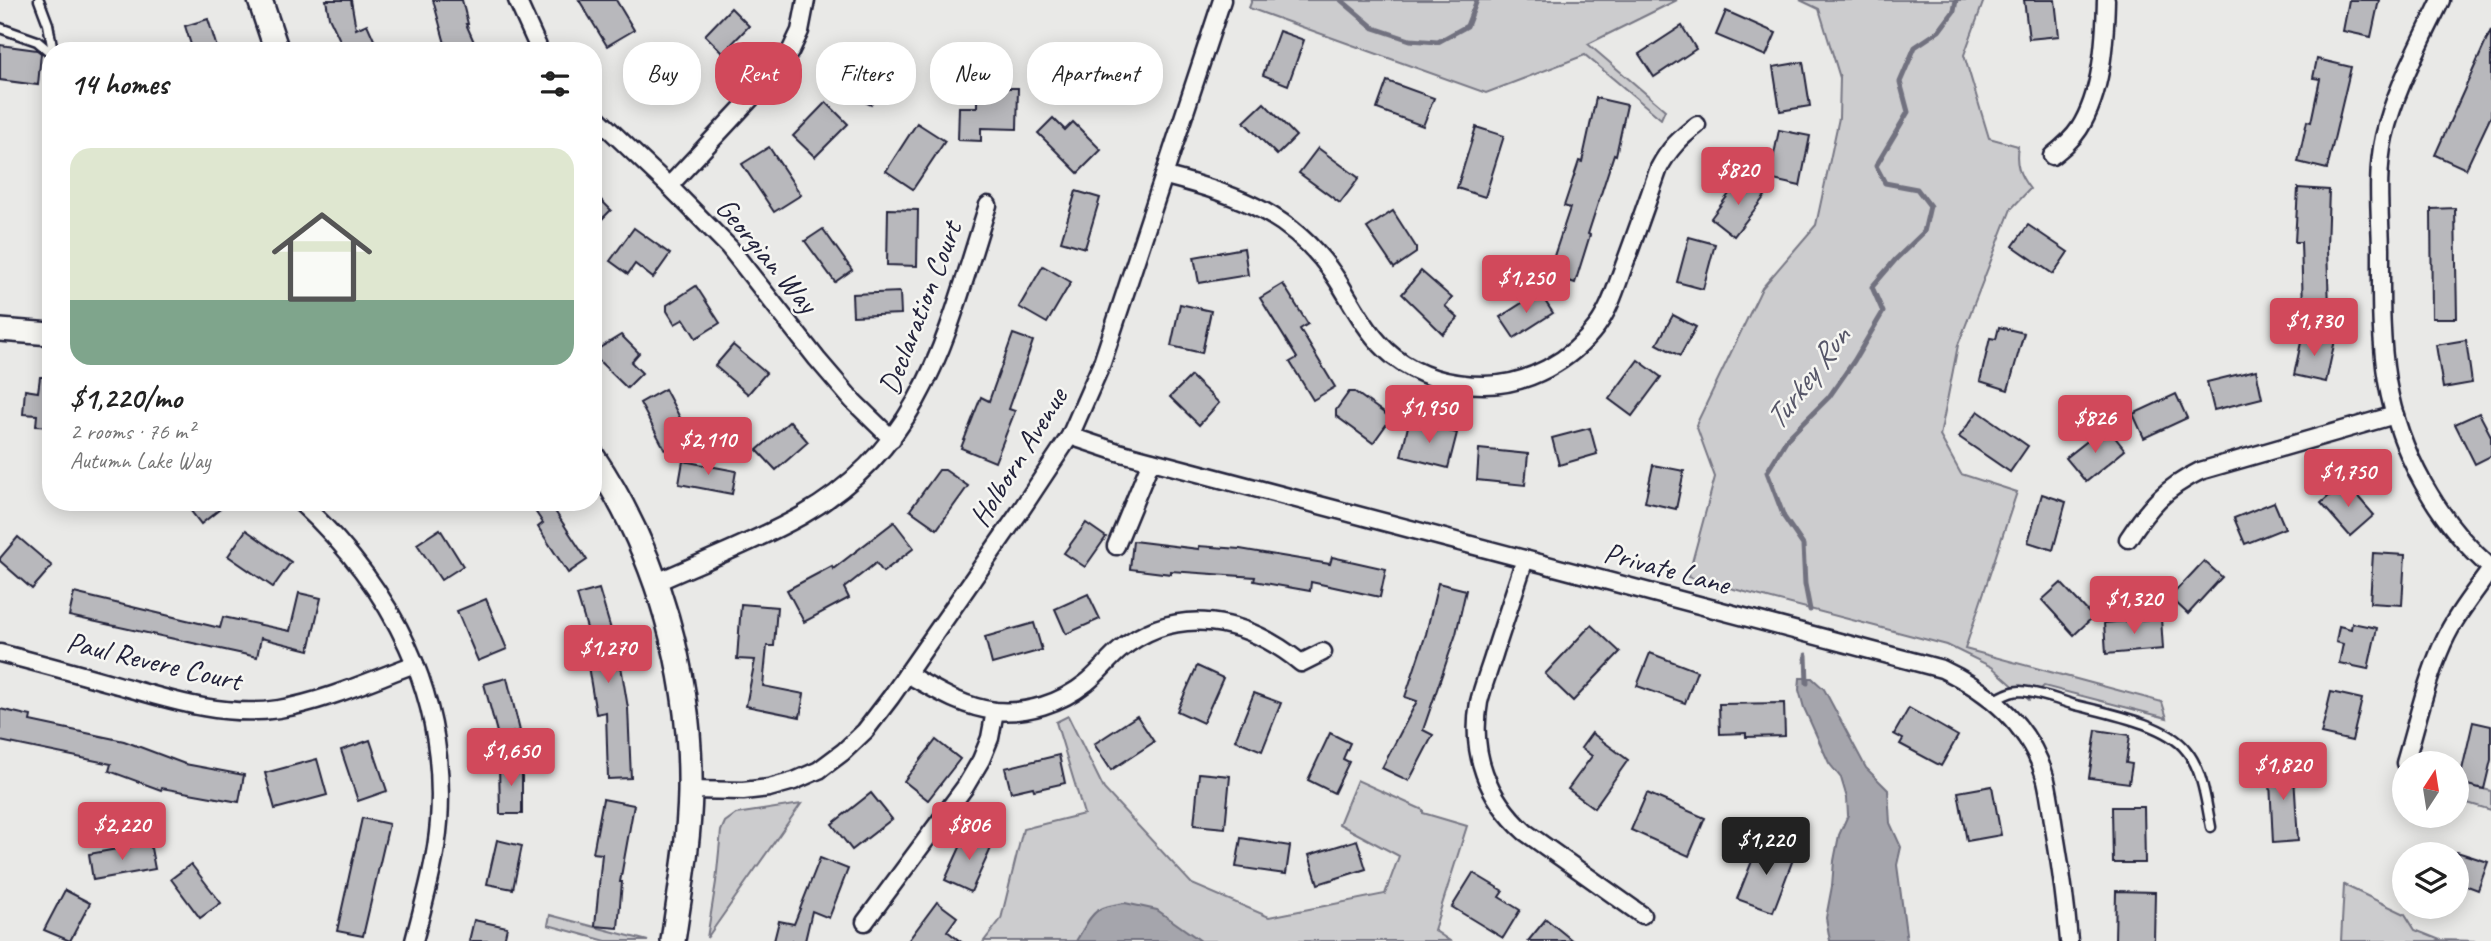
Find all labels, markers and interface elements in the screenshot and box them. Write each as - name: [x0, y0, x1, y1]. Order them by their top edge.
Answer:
- chip: Buy: [623, 42, 701, 105]
- chip: Rent: [715, 42, 802, 105]
- chip: Filters: [816, 42, 916, 105]
- chip: New: [930, 42, 1013, 105]
- chip: Apartment: [1027, 42, 1163, 105]
- text: 14 homes: [70, 65, 168, 103]
- icon: filters: [536, 65, 574, 103]
- pin: $820: [1697, 148, 1779, 207]
- text: $820: [1717, 155, 1759, 184]
- street label: Georgian Way: [708, 189, 828, 323]
- icon: home: [259, 194, 385, 320]
- street label: Declaration Court: [870, 213, 971, 400]
- pin: $1,250: [1469, 256, 1583, 315]
- text: $1,250: [1498, 263, 1554, 292]
- pin: $1,730: [2257, 298, 2371, 358]
- text: $1,730: [2286, 306, 2342, 335]
- water label: Turkey Run: [1755, 316, 1861, 438]
- text: $1,220/mo: [70, 379, 182, 417]
- street label: Holborn Avenue: [960, 379, 1077, 534]
- pin: $1,950: [1372, 386, 1486, 445]
- text: $1,950: [1401, 393, 1457, 422]
- pin: $826: [2054, 396, 2136, 455]
- text: $826: [2074, 403, 2116, 432]
- text: 2 rooms · 76 m²: [70, 417, 194, 446]
- pin: $2,110: [651, 418, 765, 477]
- text: $2,110: [680, 425, 736, 454]
- text: Autumn Lake Way: [70, 446, 210, 475]
- pin: $1,750: [2291, 449, 2405, 509]
- text: $1,750: [2320, 457, 2376, 486]
- street label: Private Lane: [1600, 533, 1736, 604]
- pin: $1,320: [2077, 576, 2191, 636]
- text: $1,320: [2106, 584, 2162, 613]
- street label: Paul Revere Court: [63, 622, 248, 700]
- pin: $1,270: [551, 626, 665, 685]
- text: $1,270: [580, 633, 636, 662]
- pin: $1,650: [454, 728, 568, 788]
- text: $1,650: [483, 736, 539, 765]
- pin: $1,820: [2226, 742, 2340, 802]
- text: $1,820: [2255, 750, 2311, 779]
- north arrow: [2392, 751, 2469, 828]
- map controls: [2392, 751, 2469, 919]
- pin: $2,220: [65, 802, 179, 862]
- pin: $806: [928, 802, 1010, 862]
- text: $2,220: [94, 810, 150, 839]
- text: $806: [948, 810, 990, 839]
- pin: $1,220: [1709, 818, 1823, 877]
- text: $1,220: [1738, 825, 1794, 854]
- button: layers: [2392, 842, 2469, 919]

